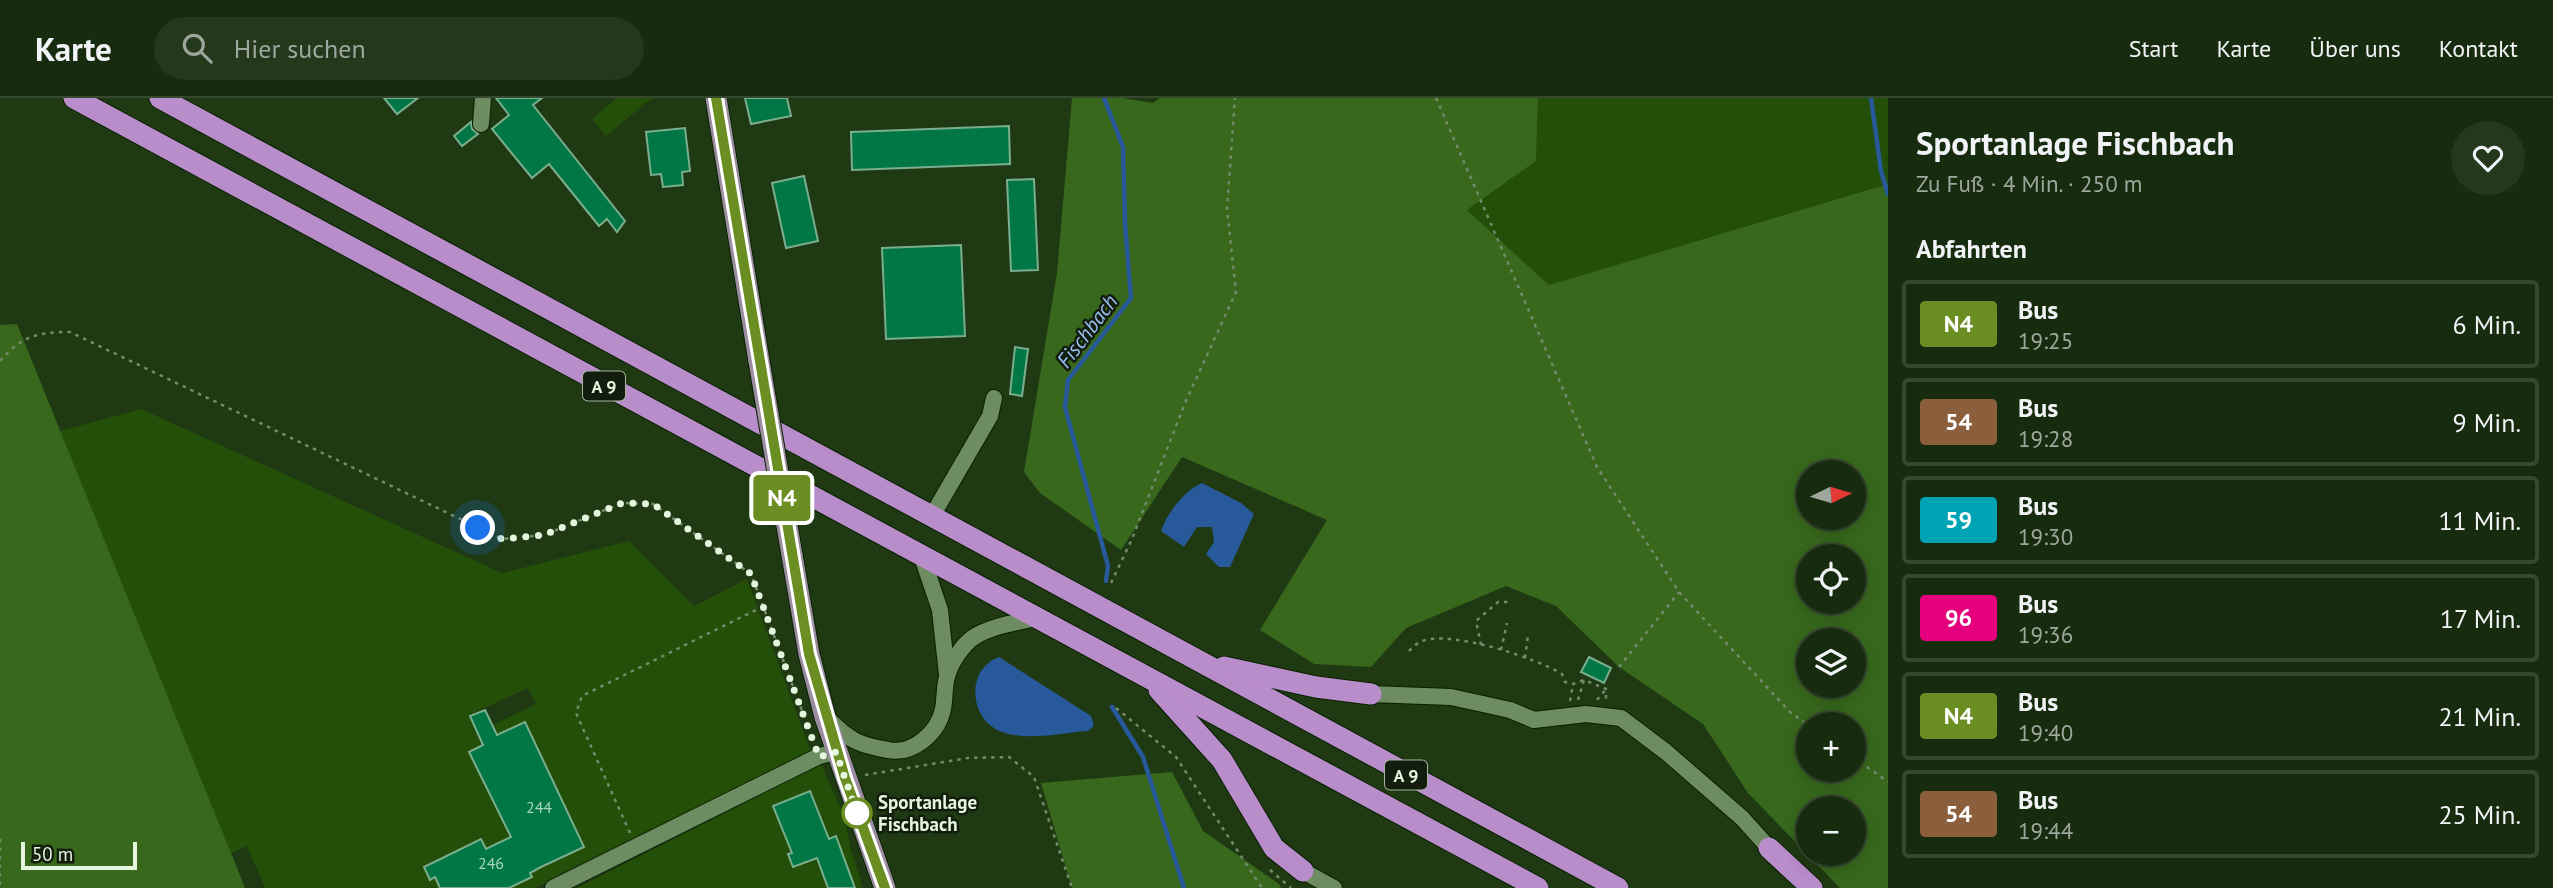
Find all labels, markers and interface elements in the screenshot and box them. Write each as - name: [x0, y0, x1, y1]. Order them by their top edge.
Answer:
- search box: [154, 17, 644, 80]
- text: Karte: [35, 27, 112, 70]
- icon: search: [178, 29, 216, 67]
- text: Hier suchen: [234, 32, 366, 65]
- text: Start: [2129, 33, 2178, 64]
- text: Karte: [2216, 33, 2271, 64]
- text: Über uns: [2309, 33, 2401, 64]
- text: Kontakt: [2439, 33, 2518, 64]
- text: Sportanlage Fischbach: [1916, 121, 2235, 164]
- button: heart: [2451, 121, 2525, 195]
- text: Zu Fuß · 4 Min. · 250 m: [1916, 169, 2142, 198]
- text: Abfahrten: [1916, 232, 2027, 265]
- water label: Fischbach: [1051, 289, 1123, 373]
- text: Bus: [2018, 293, 2058, 326]
- text: N4: [1944, 308, 1973, 339]
- text: 6 Min.: [2453, 308, 2521, 341]
- text: 19:25: [2018, 326, 2073, 355]
- road number: A 9: [583, 372, 625, 400]
- text: Bus: [2018, 391, 2058, 424]
- text: 54: [1945, 406, 1972, 437]
- text: 9 Min.: [2453, 406, 2521, 439]
- text: 19:28: [2018, 424, 2073, 453]
- north arrow: [1796, 460, 1866, 530]
- map controls: [1796, 460, 1866, 866]
- line badge: N4: [750, 475, 814, 521]
- text: N4: [767, 482, 797, 513]
- text: Bus: [2018, 489, 2058, 522]
- text: 59: [1945, 504, 1972, 535]
- text: 11 Min.: [2438, 504, 2521, 537]
- your location: [460, 510, 495, 545]
- text: 19:30: [2018, 522, 2073, 551]
- button: locate: [1796, 544, 1866, 614]
- text: Bus: [2018, 587, 2058, 620]
- text: 96: [1945, 602, 1972, 633]
- text: 17 Min.: [2440, 602, 2521, 635]
- text: 19:36: [2018, 620, 2073, 649]
- button: layers: [1796, 628, 1866, 698]
- text: Bus: [2018, 685, 2058, 718]
- text: N4: [1944, 700, 1973, 731]
- text: 21 Min.: [2438, 700, 2521, 733]
- button: +: [1796, 712, 1866, 782]
- text: 19:40: [2018, 718, 2073, 747]
- road number: A 9: [1385, 760, 1427, 790]
- text: Bus: [2018, 783, 2058, 816]
- place label: Sportanlage Fischbach: [878, 790, 977, 836]
- button: −: [1796, 796, 1866, 866]
- house number: 244: [526, 797, 552, 817]
- marker: Sportanlage Fischbach: [842, 798, 872, 828]
- text: 54: [1945, 798, 1972, 829]
- text: 25 Min.: [2438, 798, 2521, 831]
- text: 19:44: [2018, 816, 2073, 845]
- scale bar: [21, 839, 136, 871]
- text: 50 m: [32, 842, 73, 866]
- house number: 246: [478, 853, 504, 873]

